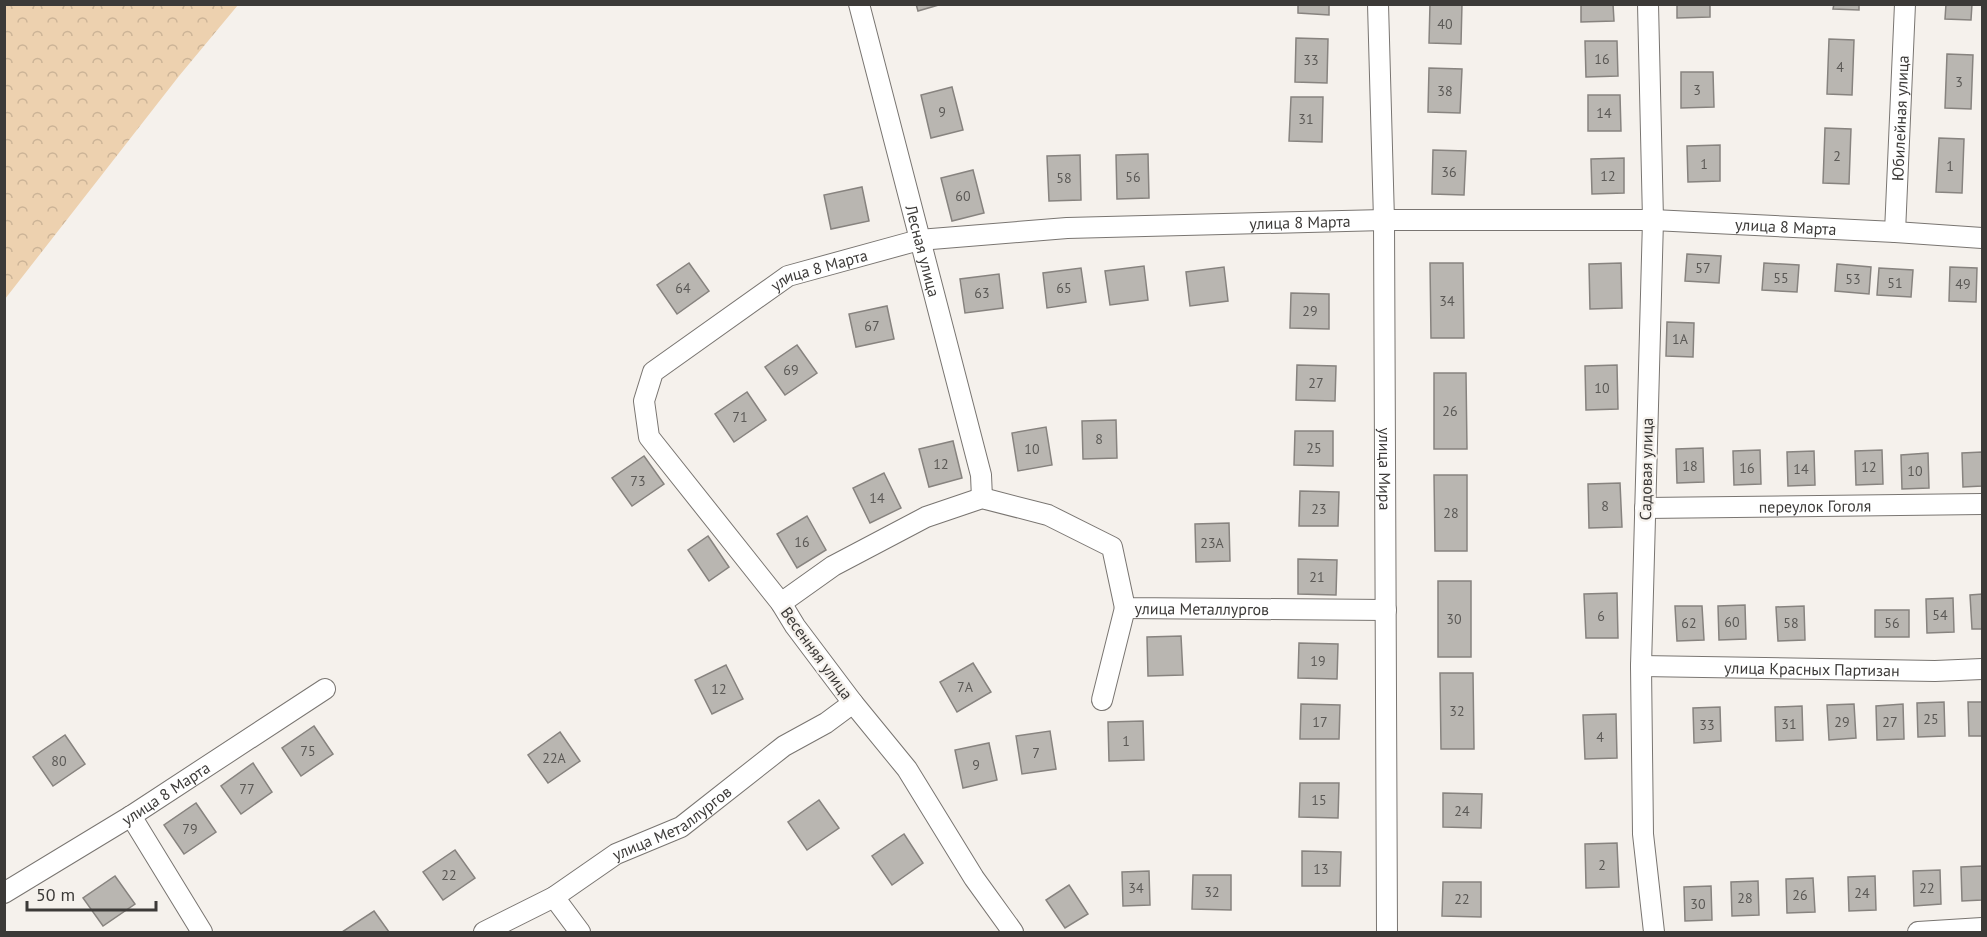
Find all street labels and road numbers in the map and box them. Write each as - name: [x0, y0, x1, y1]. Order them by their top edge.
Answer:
- street label: Юбилейная улица: [1887, 55, 1913, 181]
- street label: Лесная улица: [901, 202, 944, 299]
- street label: улица 8 Марта: [1249, 211, 1351, 233]
- street label: улица 8 Марта: [1735, 214, 1837, 239]
- street label: улица 8 Марта: [766, 245, 870, 295]
- street label: Садовая улица: [1635, 417, 1657, 521]
- street label: улица Мира: [1375, 427, 1395, 510]
- street label: переулок Гоголя: [1759, 495, 1871, 517]
- street label: улица Металлургов: [1134, 598, 1269, 619]
- street label: Весенняя улица: [777, 603, 857, 703]
- street label: улица Красных Партизан: [1724, 657, 1900, 680]
- street label: улица 8 Марта: [118, 757, 214, 829]
- street label: улица Металлургов: [609, 781, 735, 864]

